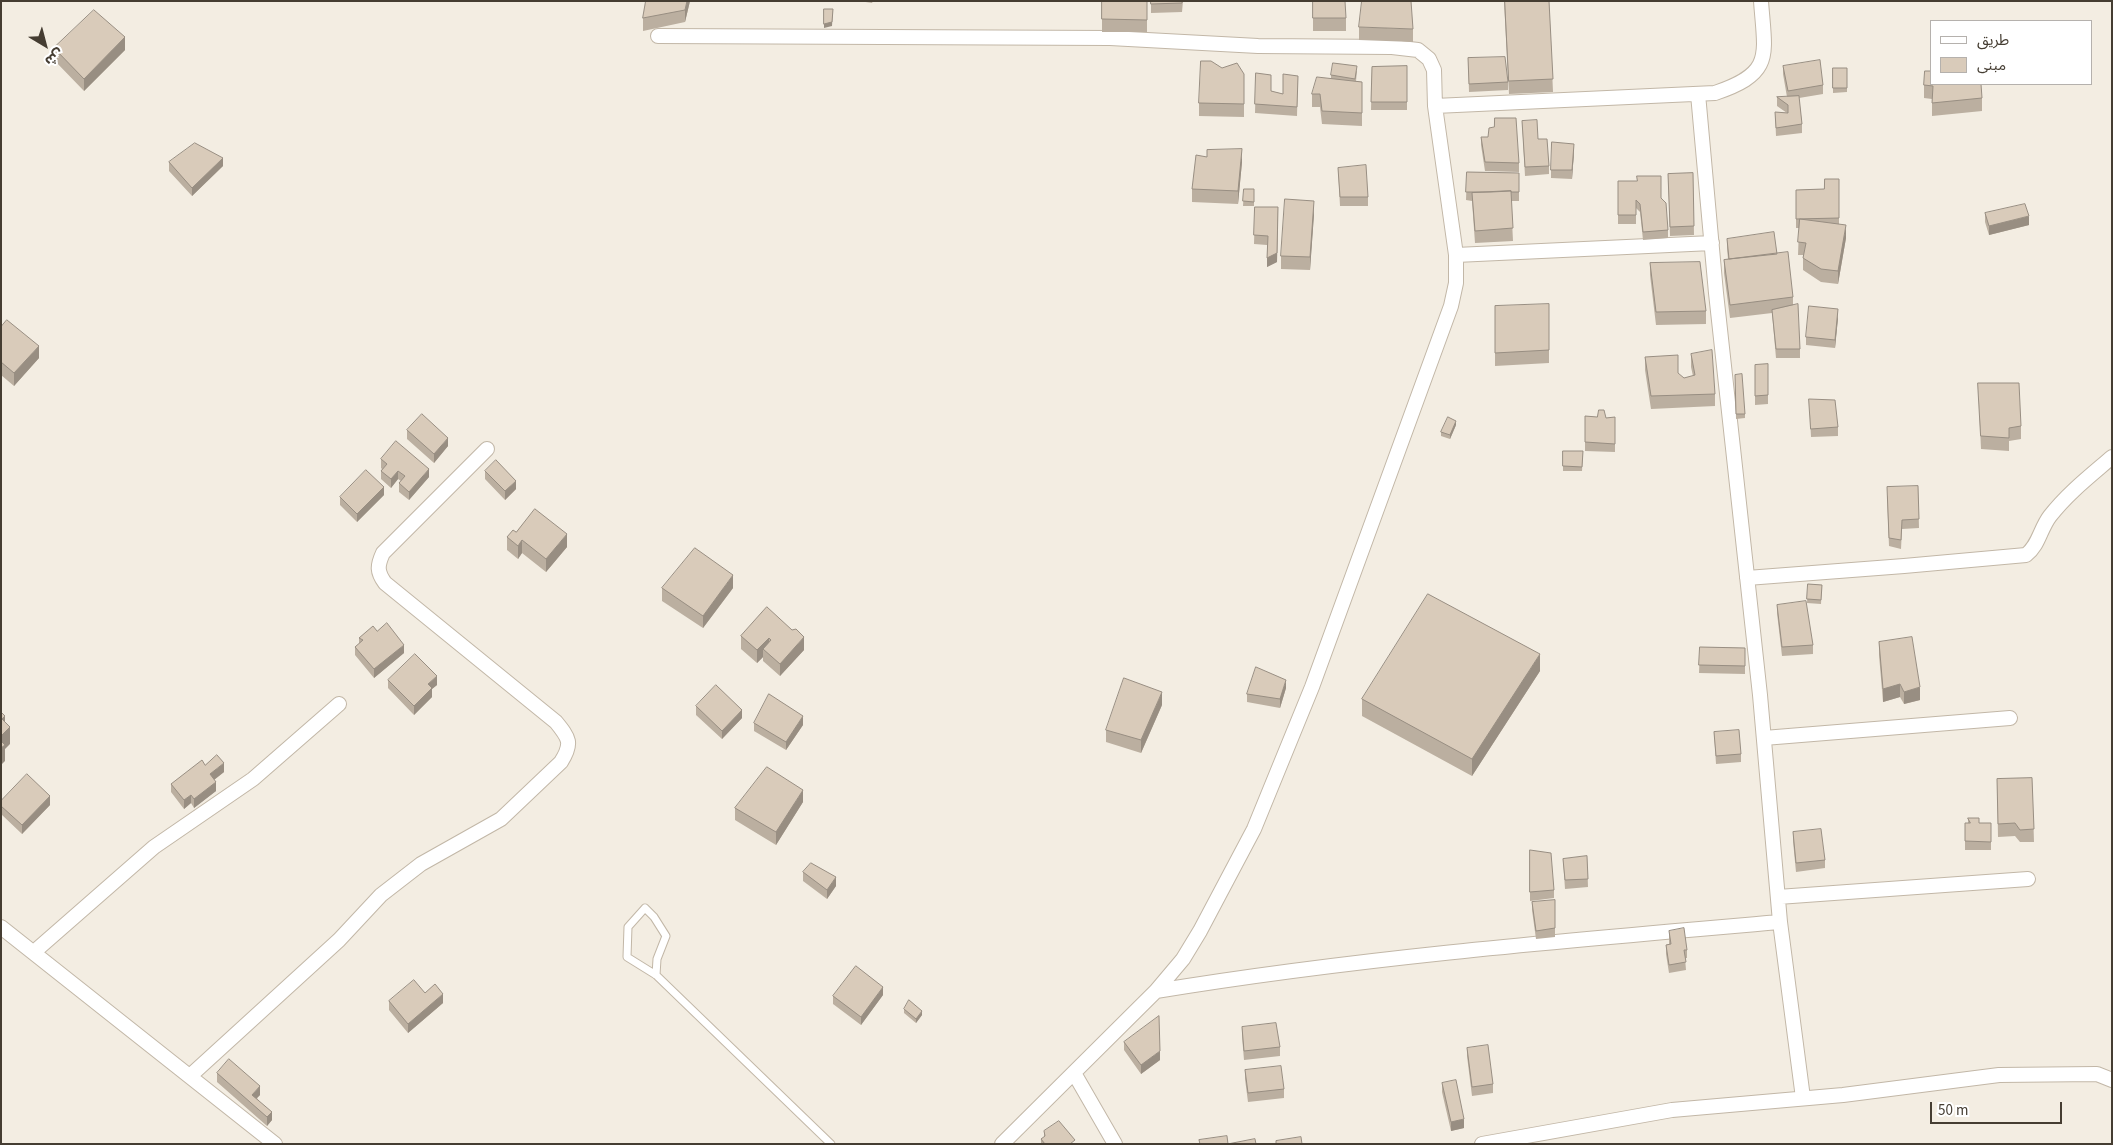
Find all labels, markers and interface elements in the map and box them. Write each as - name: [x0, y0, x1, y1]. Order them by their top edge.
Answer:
- north arrow: [20, 20, 70, 70]
- legend: [1930, 20, 2093, 85]
- text: طريق: [1977, 30, 2009, 51]
- text: ش: [40, 43, 68, 71]
- text: مبنى: [1977, 55, 2006, 76]
- scale bar: [1933, 1092, 2066, 1124]
- text: 50 m: [1938, 1100, 1968, 1121]

